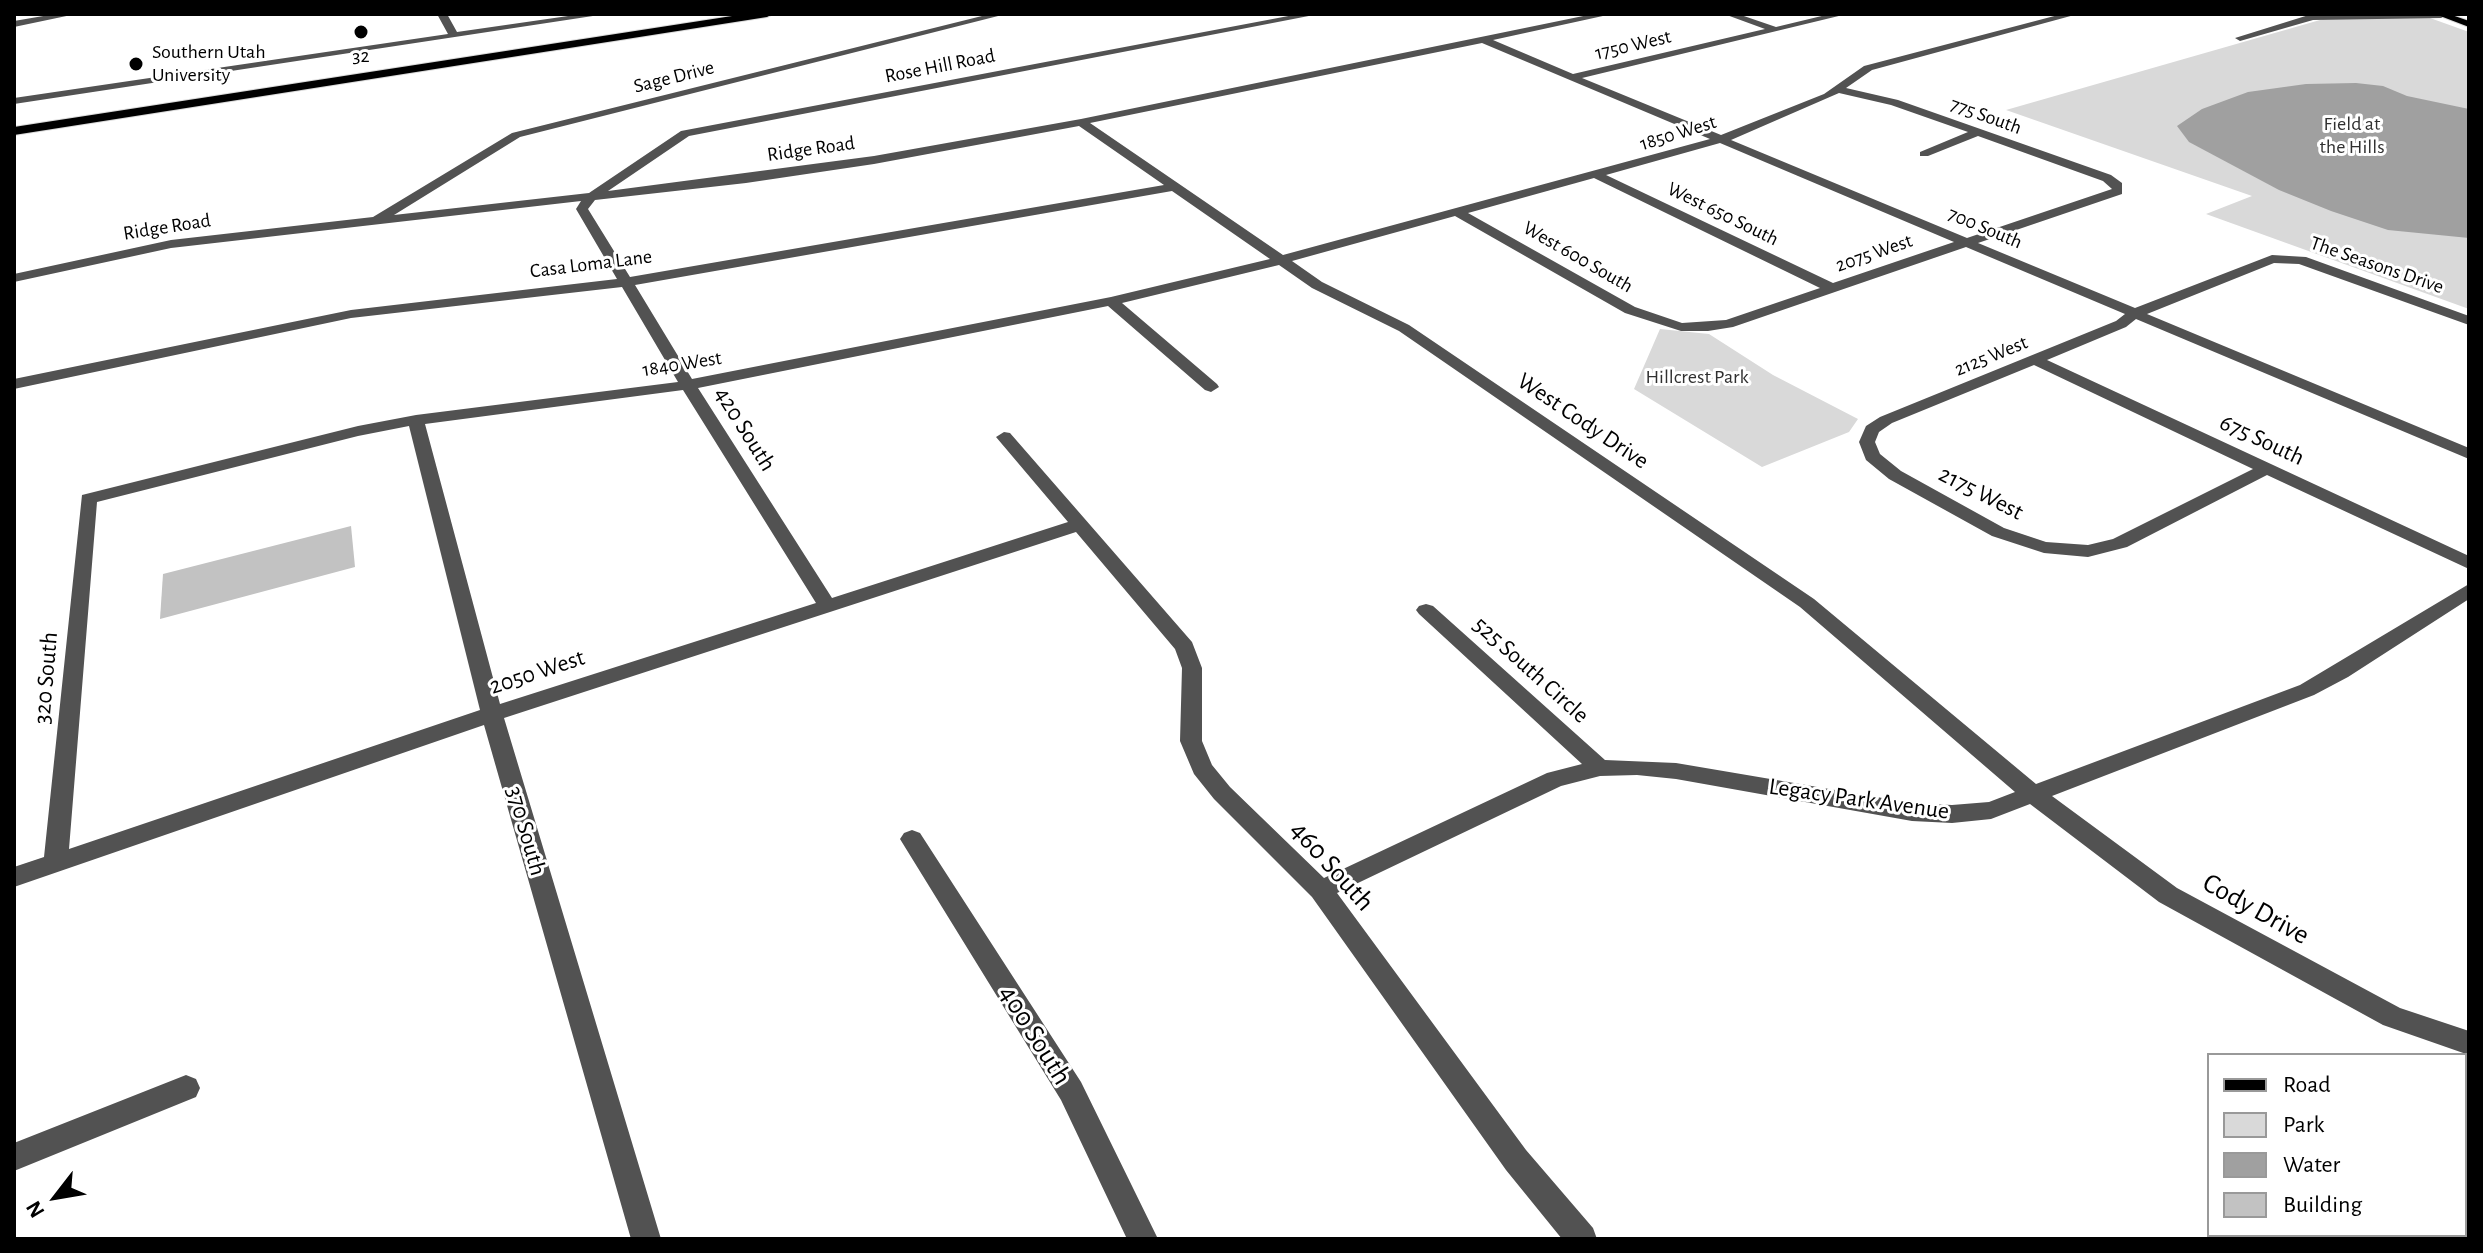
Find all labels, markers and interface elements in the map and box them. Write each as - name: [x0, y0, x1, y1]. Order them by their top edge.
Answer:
- marker: 32: [352, 23, 370, 41]
- street label: 1750 West: [1593, 25, 1673, 65]
- place label: Southern Utah University: [152, 40, 266, 87]
- place label: 32: [352, 44, 370, 68]
- street label: Rose Hill Road: [883, 44, 997, 88]
- marker: Southern Utah University: [127, 55, 145, 73]
- street label: Sage Drive: [631, 55, 717, 99]
- street label: 775 South: [1947, 92, 2025, 140]
- street label: 1850 West: [1637, 110, 1719, 156]
- park label: Field at the Hills: [2319, 112, 2385, 159]
- street label: Ridge Road: [766, 131, 856, 167]
- street label: West 650 South: [1663, 177, 1783, 251]
- street label: 700 South: [1944, 202, 2026, 254]
- street label: Ridge Road: [121, 208, 213, 246]
- street label: West 600 South: [1519, 216, 1637, 298]
- street label: 2075 West: [1832, 229, 1916, 277]
- street label: The Seasons Drive: [2307, 231, 2447, 299]
- street label: Casa Loma Lane: [529, 245, 653, 283]
- street label: 2125 West: [1951, 331, 2031, 381]
- street label: 1840 West: [641, 346, 723, 382]
- park label: Hillcrest Park: [1645, 365, 1749, 389]
- street label: West Cody Drive: [1512, 366, 1654, 476]
- street label: 420 South: [708, 381, 782, 477]
- street label: 675 South: [2215, 408, 2309, 472]
- street label: 2175 West: [1934, 459, 2028, 527]
- street label: 525 South Circle: [1467, 610, 1595, 730]
- street label: 320 South: [28, 631, 64, 725]
- street label: 2050 West: [486, 643, 588, 701]
- street label: Legacy Park Avenue: [1767, 772, 1951, 826]
- street label: 370 South: [500, 783, 552, 879]
- street label: 460 South: [1283, 814, 1381, 918]
- street label: Cody Drive: [2197, 866, 2315, 952]
- street label: 400 South: [991, 979, 1079, 1091]
- legend: [2207, 1053, 2467, 1237]
- text: Road: [2283, 1073, 2331, 1097]
- text: Park: [2283, 1113, 2324, 1137]
- text: Water: [2283, 1153, 2340, 1177]
- north arrow: [16, 1157, 96, 1237]
- text: Building: [2283, 1193, 2362, 1217]
- text: N: [22, 1197, 49, 1222]

